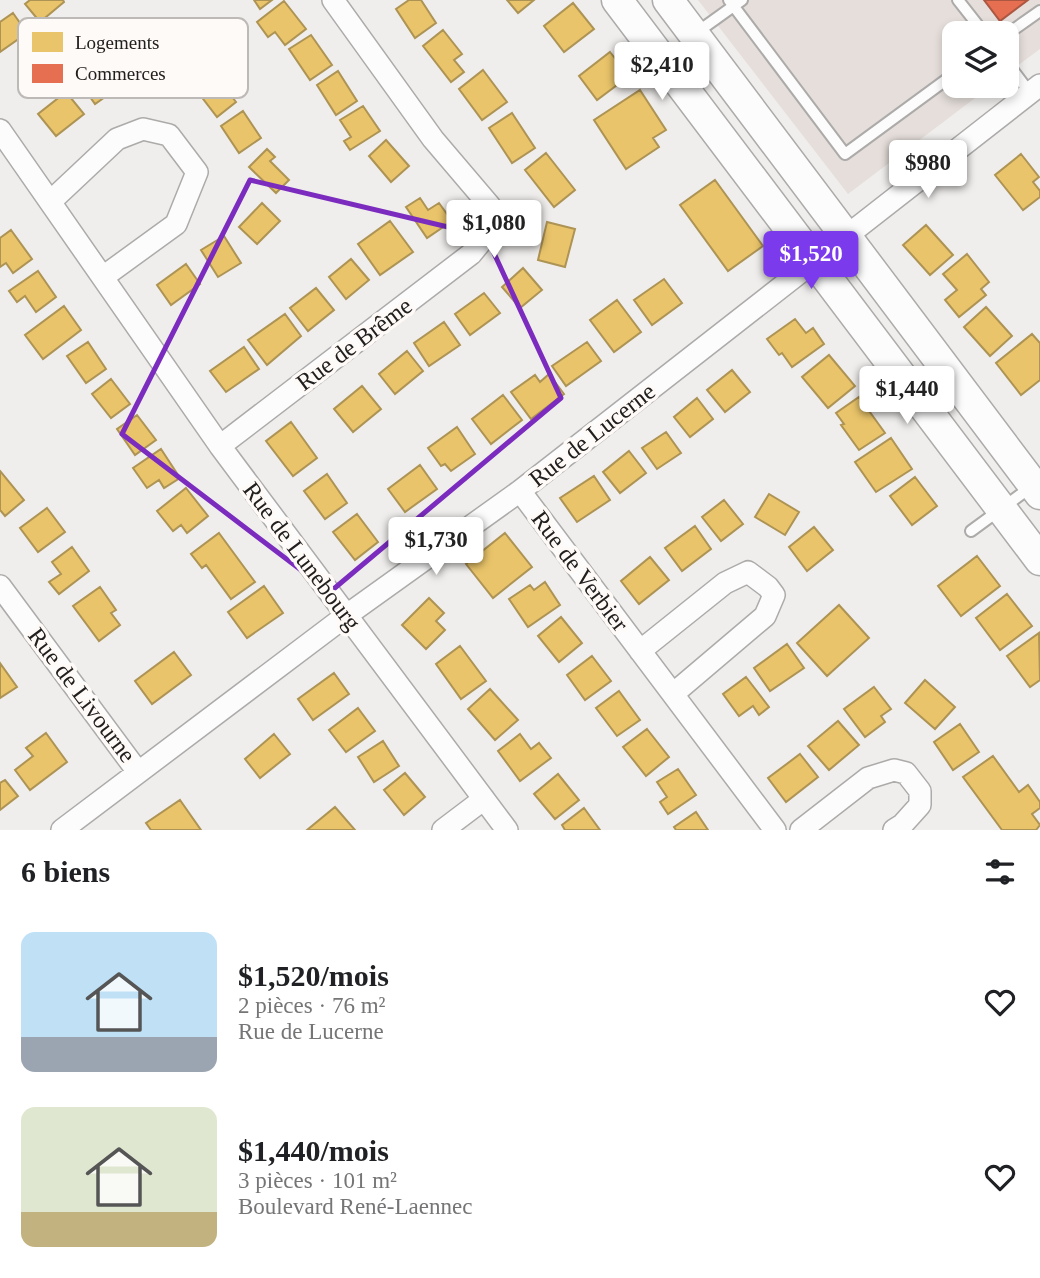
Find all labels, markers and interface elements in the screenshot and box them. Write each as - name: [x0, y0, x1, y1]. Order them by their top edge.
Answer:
- legend: [18, 18, 248, 98]
- map controls: [942, 21, 1019, 98]
- button: layers: [942, 21, 1019, 98]
- text: Logements: [75, 32, 159, 53]
- pin: $2,410: [605, 42, 719, 102]
- text: $2,410: [630, 52, 694, 77]
- text: Commerces: [75, 63, 166, 84]
- pin: $980: [887, 140, 969, 200]
- text: $980: [905, 150, 951, 175]
- pin: $1,080: [437, 201, 551, 260]
- text: $1,080: [462, 210, 526, 235]
- pin: $1,520: [754, 232, 868, 291]
- text: $1,520: [779, 241, 843, 266]
- street label: Rue de Brême: [291, 292, 417, 396]
- pin: $1,440: [850, 366, 964, 426]
- text: $1,440: [875, 376, 939, 401]
- street label: Rue de Lucerne: [524, 378, 660, 492]
- street label: Rue de Lunebourg: [238, 477, 366, 635]
- street label: Rue de Verbier: [526, 506, 634, 636]
- pin: $1,730: [379, 518, 493, 577]
- text: $1,730: [404, 527, 468, 552]
- street label: Rue de Livourne: [23, 623, 141, 767]
- icon: filters: [981, 853, 1019, 891]
- text: 6 biens: [21, 855, 110, 888]
- text: $1,520/mois: [238, 959, 389, 992]
- icon: home: [77, 960, 161, 1044]
- icon: heart: [981, 983, 1019, 1021]
- text: 2 pièces · 76 m²: [238, 993, 385, 1018]
- text: Rue de Lucerne: [238, 1019, 384, 1044]
- text: $1,440/mois: [238, 1134, 389, 1167]
- icon: home: [77, 1135, 161, 1219]
- icon: heart: [981, 1158, 1019, 1196]
- text: 3 pièces · 101 m²: [238, 1168, 397, 1193]
- text: Boulevard René-Laennec: [238, 1194, 472, 1219]

